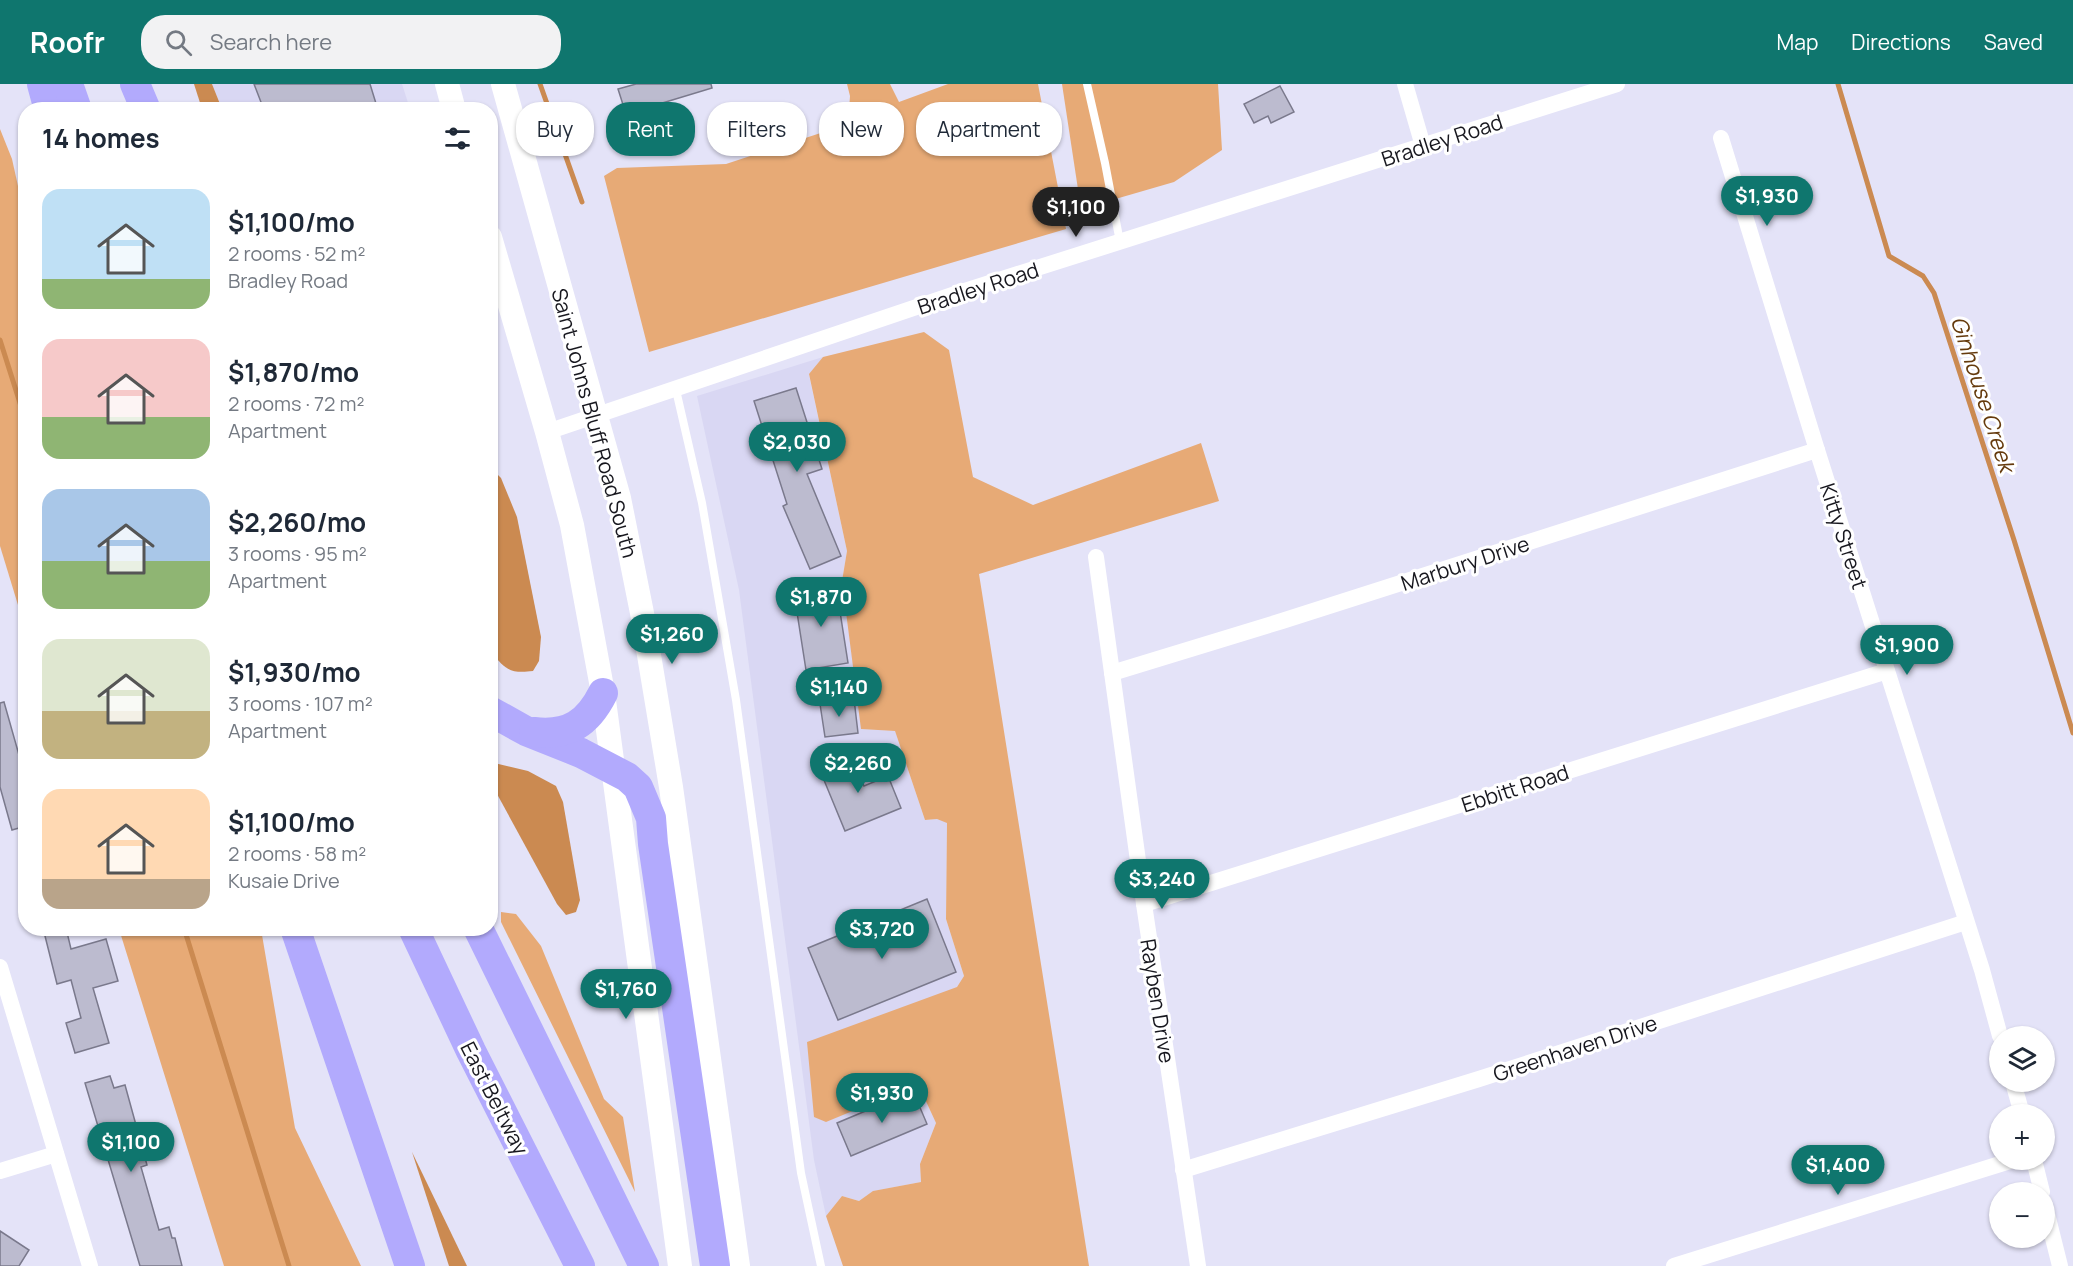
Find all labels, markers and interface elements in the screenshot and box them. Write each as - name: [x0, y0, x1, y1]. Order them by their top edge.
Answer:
- search box: [141, 15, 561, 69]
- text: Roofr: [30, 23, 105, 61]
- icon: search: [162, 26, 195, 59]
- text: Search here: [210, 27, 332, 57]
- text: Map: [1777, 28, 1818, 56]
- text: Directions: [1851, 28, 1951, 56]
- text: Saved: [1984, 28, 2043, 56]
- chip: Buy: [516, 102, 594, 156]
- chip: Rent: [606, 102, 695, 156]
- chip: Filters: [707, 102, 807, 156]
- chip: New: [819, 102, 904, 156]
- chip: Apartment: [916, 102, 1062, 156]
- street label: Bradley Road: [1378, 107, 1506, 173]
- text: 14 homes: [42, 120, 160, 156]
- icon: filters: [441, 122, 474, 155]
- pin: $1,930: [1718, 176, 1816, 227]
- text: $1,930: [1735, 182, 1799, 209]
- pin: $1,100: [1027, 187, 1125, 238]
- text: $1,100: [1046, 193, 1106, 220]
- text: $1,100/mo: [228, 204, 355, 240]
- icon: home: [90, 213, 162, 285]
- text: 2 rooms · 52 m²: [228, 240, 365, 267]
- street label: Bradley Road: [914, 255, 1042, 321]
- text: Bradley Road: [228, 267, 348, 294]
- street label: Saint Johns Bluff Road South: [546, 285, 644, 561]
- water label: Ginhouse Creek: [1944, 312, 2023, 478]
- text: $1,870/mo: [228, 354, 359, 390]
- icon: home: [90, 363, 162, 435]
- text: 2 rooms · 72 m²: [228, 390, 364, 417]
- text: Apartment: [228, 417, 327, 444]
- pin: $2,030: [748, 422, 846, 473]
- text: $2,030: [763, 428, 831, 455]
- street label: Kitty Street: [1814, 479, 1874, 593]
- text: $2,260/mo: [228, 504, 366, 540]
- icon: home: [90, 513, 162, 585]
- street label: Marbury Drive: [1397, 529, 1533, 597]
- text: 3 rooms · 95 m²: [228, 540, 367, 567]
- text: Apartment: [228, 567, 327, 594]
- pin: $1,870: [772, 577, 870, 628]
- text: $1,870: [790, 583, 852, 610]
- pin: $1,260: [623, 614, 721, 665]
- text: $1,260: [640, 620, 704, 647]
- pin: $1,900: [1858, 625, 1956, 676]
- text: $1,900: [1874, 631, 1940, 658]
- text: $1,930/mo: [228, 654, 361, 690]
- icon: home: [90, 663, 162, 735]
- pin: $1,140: [790, 667, 888, 718]
- text: $1,140: [810, 673, 868, 700]
- text: 3 rooms · 107 m²: [228, 690, 373, 717]
- text: Apartment: [228, 717, 327, 744]
- pin: $2,260: [809, 743, 907, 794]
- text: $2,260: [824, 749, 892, 776]
- street label: Ebbitt Road: [1458, 757, 1572, 819]
- text: $1,100/mo: [228, 804, 355, 840]
- icon: home: [90, 813, 162, 885]
- text: 2 rooms · 58 m²: [228, 840, 366, 867]
- pin: $3,240: [1113, 859, 1211, 910]
- text: $3,240: [1128, 865, 1196, 892]
- text: Kusaie Drive: [228, 867, 340, 894]
- pin: $3,720: [833, 909, 931, 960]
- text: $3,720: [849, 915, 915, 942]
- street label: Rayben Drive: [1134, 937, 1182, 1065]
- pin: $1,760: [577, 969, 675, 1020]
- text: $1,760: [595, 975, 657, 1002]
- street label: Greenhaven Drive: [1490, 1008, 1660, 1088]
- map controls: [1989, 1026, 2055, 1248]
- button: layers: [1989, 1026, 2055, 1092]
- street label: East Beltway: [455, 1037, 535, 1159]
- pin: $1,930: [833, 1073, 931, 1124]
- text: $1,930: [850, 1079, 914, 1106]
- button: +: [1989, 1104, 2055, 1170]
- pin: $1,100: [82, 1122, 180, 1173]
- text: $1,100: [101, 1128, 161, 1155]
- pin: $1,400: [1789, 1145, 1887, 1196]
- text: $1,400: [1805, 1151, 1871, 1178]
- button: −: [1989, 1182, 2055, 1248]

